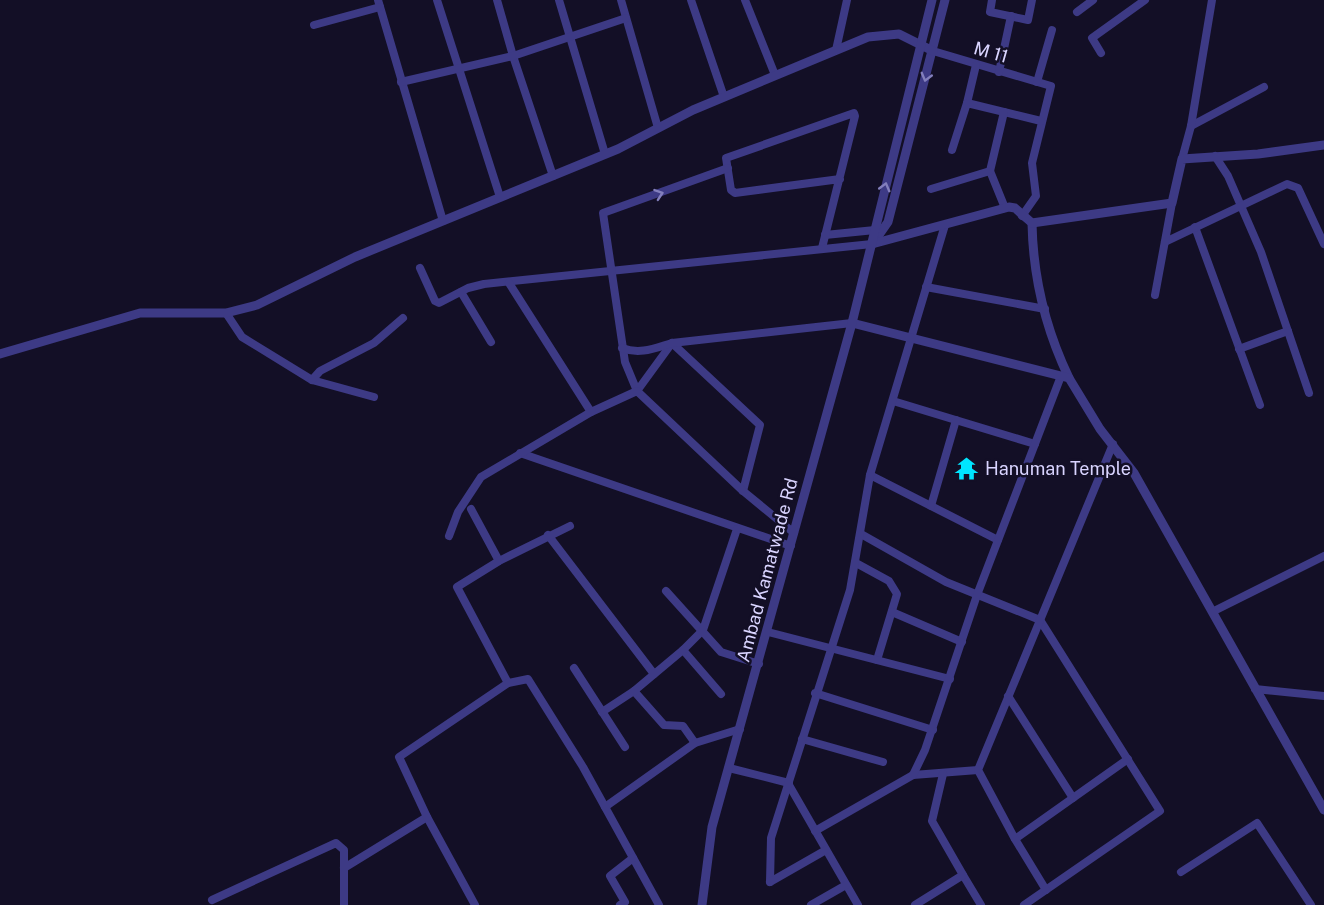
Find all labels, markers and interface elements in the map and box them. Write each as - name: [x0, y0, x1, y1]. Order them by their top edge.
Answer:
- street label: M 11: [971, 37, 1011, 67]
- one-way arrow: [920, 72, 933, 82]
- one-way arrow: [877, 182, 890, 192]
- one-way arrow: [653, 189, 664, 202]
- temple icon: Hanuman Temple: [954, 455, 980, 481]
- place label: Hanuman Temple: [985, 458, 1131, 479]
- street label: Ambad Kamatwade Rd: [732, 476, 802, 664]

